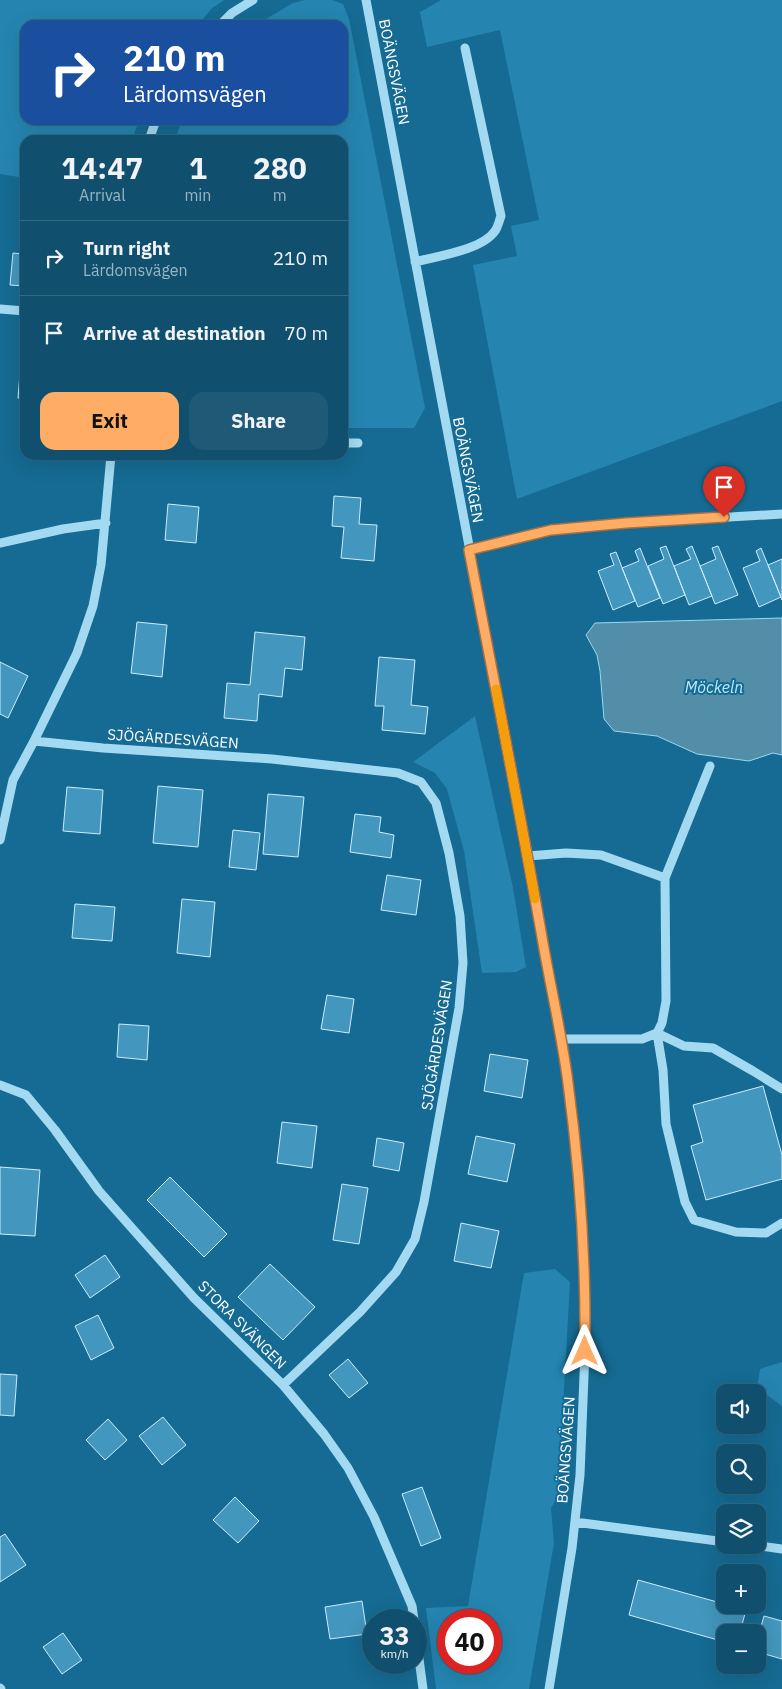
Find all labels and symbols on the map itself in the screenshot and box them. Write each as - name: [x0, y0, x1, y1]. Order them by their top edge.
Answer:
- street label: BOÄNGSVÄGEN: [375, 17, 414, 126]
- street label: BOÄNGSVÄGEN: [449, 415, 488, 524]
- pin: [703, 466, 745, 517]
- water label: Möckeln: [685, 677, 743, 697]
- street label: SJÖGÄRDESVÄGEN: [107, 724, 239, 753]
- street label: SJÖGÄRDESVÄGEN: [417, 978, 456, 1112]
- street label: STORA SVÄNGEN: [194, 1276, 291, 1373]
- position arrow: [558, 1324, 610, 1376]
- street label: BOÄNGSVÄGEN: [552, 1396, 579, 1504]
- speed limit sign: 40: [437, 1609, 502, 1674]

